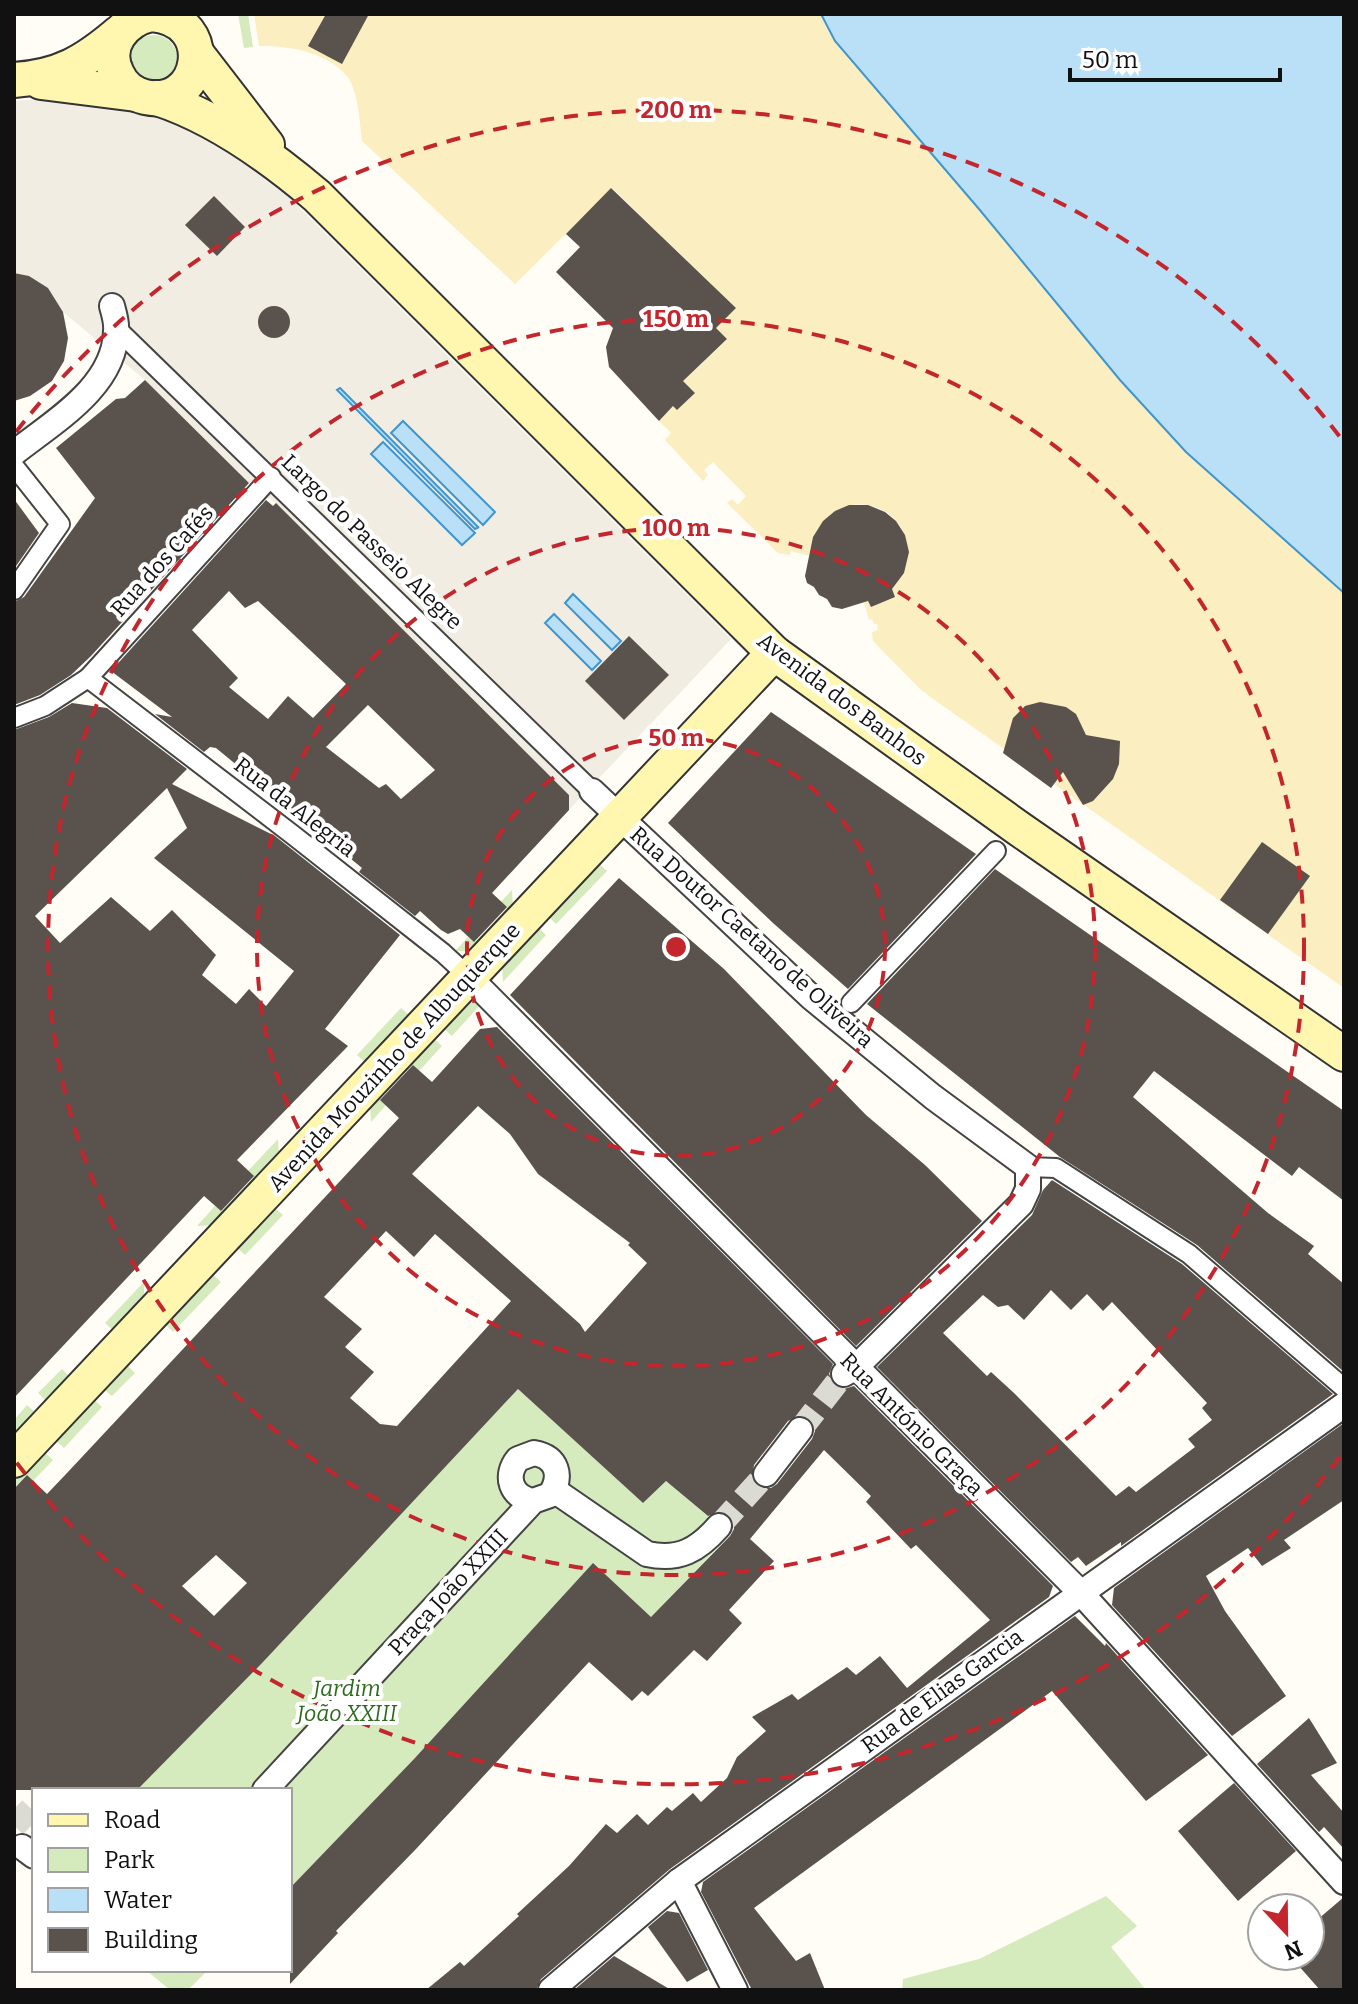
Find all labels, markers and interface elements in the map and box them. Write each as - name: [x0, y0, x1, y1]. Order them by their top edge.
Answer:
- scale bar: [1070, 32, 1280, 82]
- text: 50 m: [1082, 46, 1138, 74]
- text: 200 m: [640, 96, 712, 124]
- text: 150 m: [643, 305, 709, 333]
- street label: Largo do Passeio Alegre: [276, 449, 468, 635]
- street label: Rua dos Cafés: [105, 500, 219, 622]
- text: 100 m: [642, 514, 710, 542]
- street label: Avenida dos Banhos: [752, 627, 932, 771]
- text: 50 m: [648, 724, 704, 752]
- street label: Rua da Alegria: [229, 751, 361, 863]
- street label: Rua Doutor Caetano de Oliveira: [625, 821, 879, 1053]
- street label: Avenida Mouzinho de Albuquerque: [262, 917, 526, 1197]
- centre of rings: [662, 933, 690, 961]
- street label: Rua António Graça: [835, 1347, 989, 1501]
- street label: Praça João XXIII: [383, 1523, 513, 1661]
- street label: Rua de Elias Garcia: [856, 1623, 1028, 1759]
- park label: Jardim João XXIII: [295, 1675, 398, 1727]
- legend: [32, 1788, 292, 1972]
- text: Road: [104, 1806, 160, 1834]
- text: Park: [104, 1846, 155, 1874]
- text: Water: [104, 1886, 172, 1914]
- north arrow: [1246, 1892, 1326, 1972]
- text: Building: [104, 1926, 198, 1954]
- text: N: [1280, 1934, 1306, 1966]

